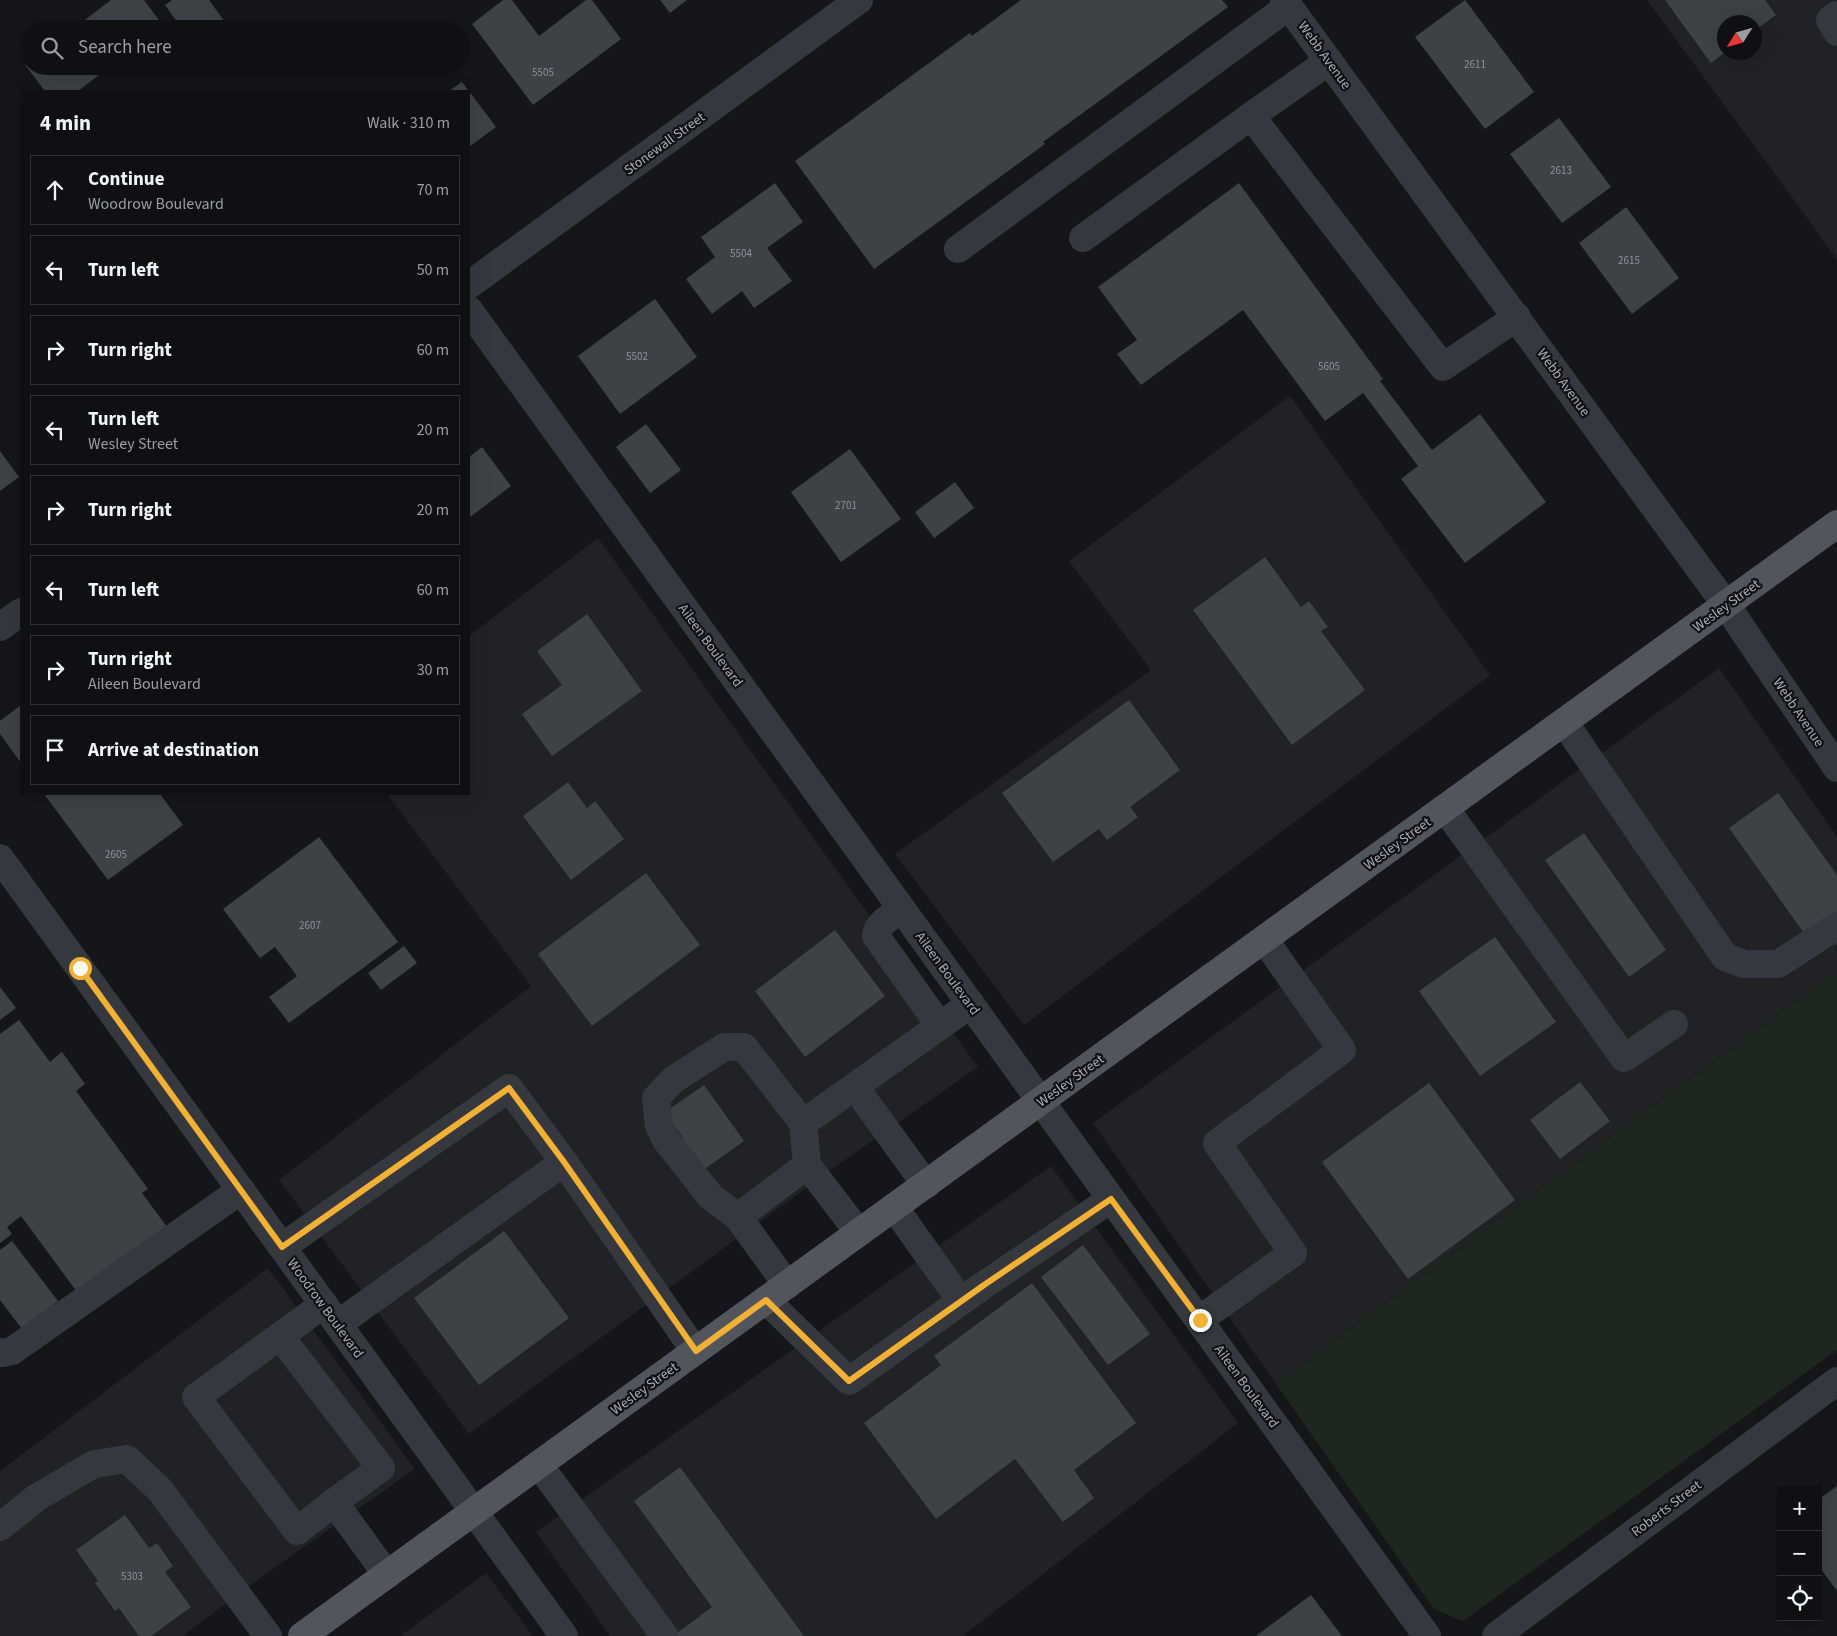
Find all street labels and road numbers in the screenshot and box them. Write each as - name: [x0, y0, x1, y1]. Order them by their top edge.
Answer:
- street label: Webb Avenue: [1293, 18, 1356, 94]
- street label: Stonewall Street: [620, 107, 709, 180]
- street label: Webb Avenue: [1532, 345, 1595, 421]
- street label: Wesley Street: [1689, 574, 1765, 637]
- street label: Aileen Boulevard: [673, 600, 747, 691]
- street label: Webb Avenue: [1768, 674, 1829, 751]
- street label: Wesley Street: [1360, 812, 1436, 875]
- street label: Aileen Boulevard: [910, 928, 984, 1019]
- street label: Wesley Street: [1033, 1049, 1109, 1112]
- street label: Woodrow Boulevard: [282, 1255, 368, 1363]
- street label: Aileen Boulevard: [1209, 1341, 1283, 1432]
- street label: Wesley Street: [607, 1357, 683, 1420]
- street label: Roberts Street: [1627, 1476, 1706, 1542]

